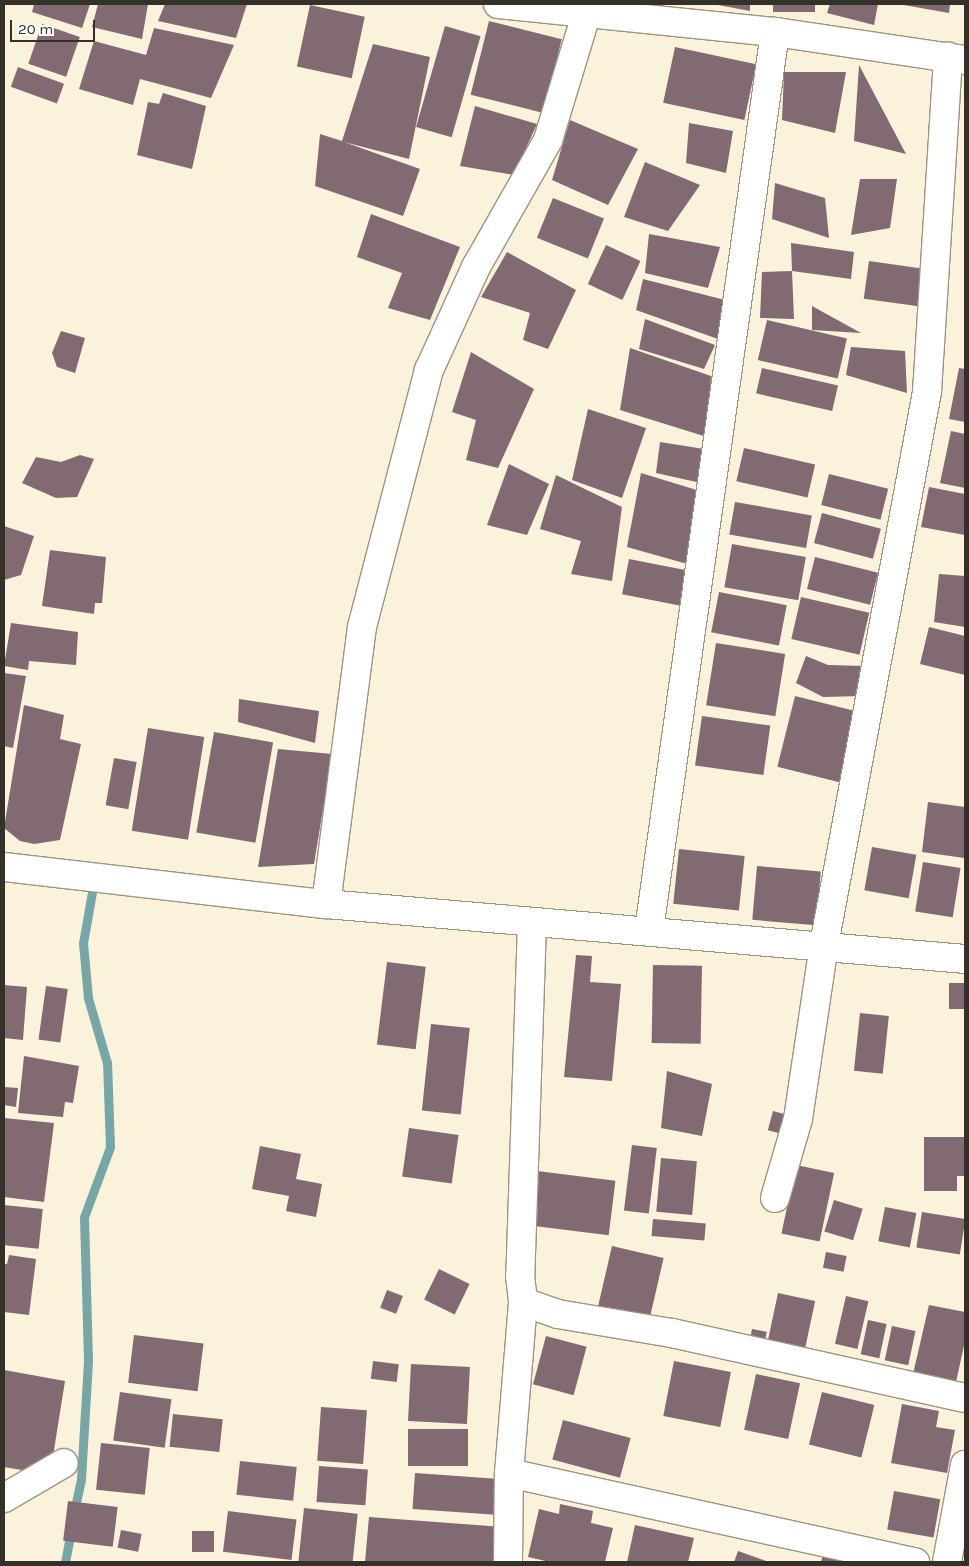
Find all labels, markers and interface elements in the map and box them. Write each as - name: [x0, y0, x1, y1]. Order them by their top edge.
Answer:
- scale bar: [12, 10, 98, 42]
- text: 20 m: [18, 20, 53, 38]

